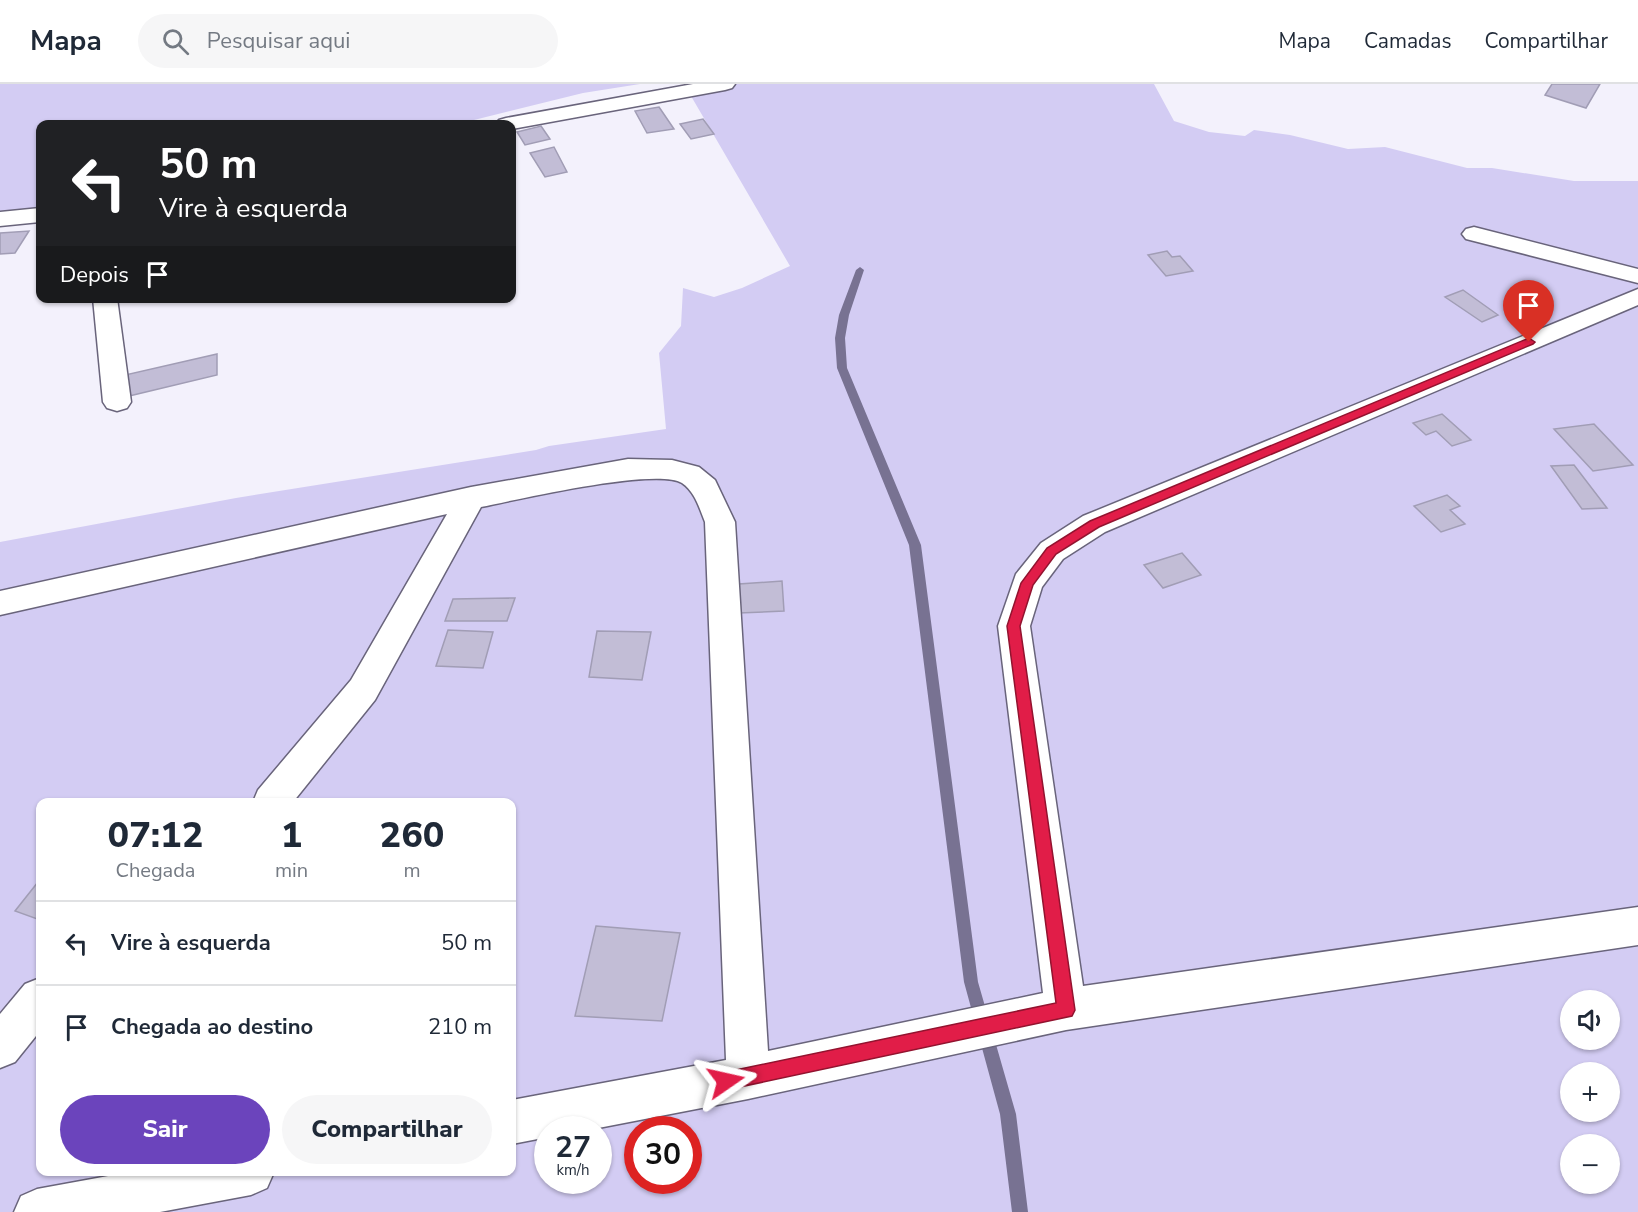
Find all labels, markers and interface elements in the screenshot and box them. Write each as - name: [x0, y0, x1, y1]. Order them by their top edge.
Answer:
- search box: [138, 14, 558, 68]
- text: Mapa: [30, 22, 102, 60]
- icon: search: [159, 25, 192, 58]
- text: Pesquisar aqui: [207, 26, 350, 56]
- text: Mapa: [1279, 27, 1331, 55]
- text: Camadas: [1364, 27, 1451, 55]
- text: Compartilhar: [1484, 27, 1608, 55]
- text: 50 m: [159, 136, 258, 193]
- icon: left: [60, 144, 138, 222]
- text: Vire à esquerda: [159, 190, 348, 227]
- icon: arrive: [141, 258, 174, 291]
- text: Depois: [60, 260, 129, 290]
- pin: [1503, 280, 1554, 342]
- icon: arrive: [1512, 289, 1545, 322]
- text: 07:12: [108, 811, 203, 860]
- text: 1: [281, 811, 302, 860]
- text: 260: [380, 811, 444, 860]
- text: Chegada: [115, 857, 195, 884]
- text: min: [275, 857, 308, 884]
- text: m: [403, 857, 421, 884]
- icon: left: [60, 927, 93, 960]
- text: Vire à esquerda: [111, 928, 271, 958]
- text: 50 m: [441, 928, 492, 958]
- map controls: [1560, 990, 1620, 1194]
- button: sound: [1560, 990, 1620, 1050]
- icon: arrive: [60, 1011, 93, 1044]
- text: Chegada ao destino: [111, 1012, 313, 1042]
- text: 210 m: [428, 1012, 492, 1042]
- position arrow: [694, 1049, 758, 1113]
- button: +: [1560, 1062, 1620, 1122]
- button: Sair: [60, 1095, 270, 1164]
- button: Compartilhar: [282, 1095, 492, 1164]
- speed limit sign: 30: [624, 1116, 702, 1194]
- text: 27: [555, 1127, 591, 1168]
- button: −: [1560, 1134, 1620, 1194]
- text: km/h: [556, 1160, 590, 1180]

